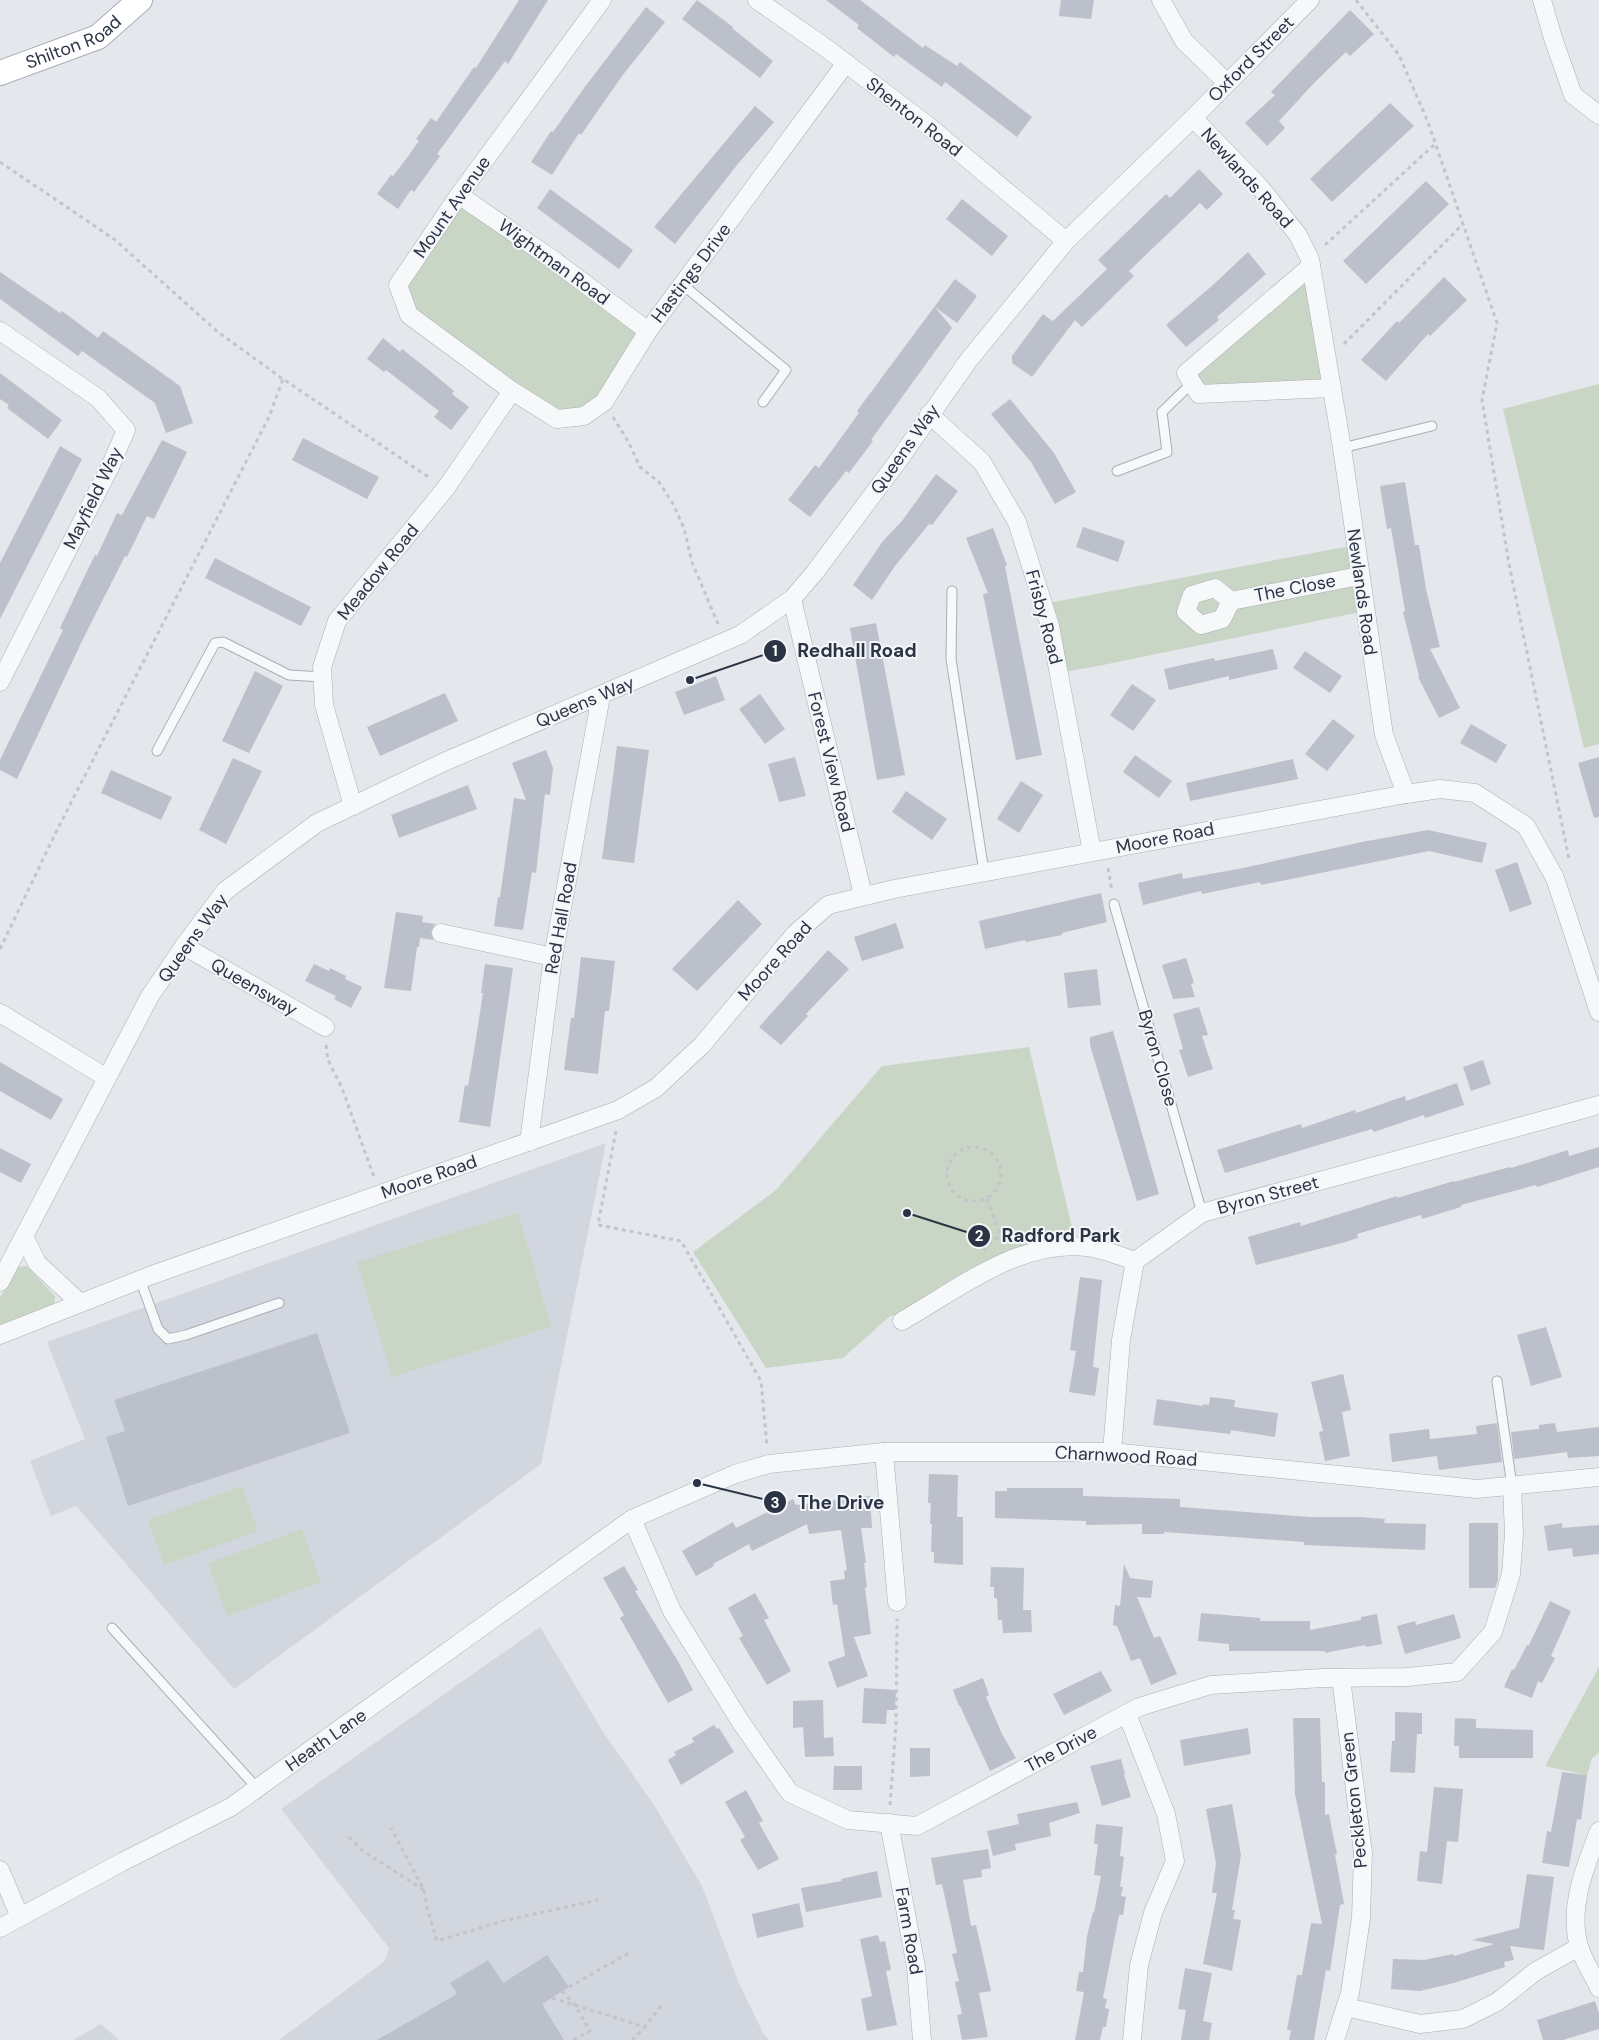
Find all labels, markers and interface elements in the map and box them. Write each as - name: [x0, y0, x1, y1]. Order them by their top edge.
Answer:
- street label: Shilton Road: [22, 10, 127, 75]
- street label: Oxford Street: [1203, 11, 1299, 107]
- street label: Shenton Road: [861, 72, 967, 162]
- street label: Newlands Road: [1196, 123, 1298, 233]
- street label: Mount Avenue: [408, 151, 496, 263]
- street label: Wightman Road: [494, 213, 614, 311]
- street label: Hastings Drive: [646, 218, 736, 328]
- street label: Queens Way: [865, 399, 945, 499]
- street label: Mayfield Way: [58, 443, 128, 553]
- street label: Meadow Road: [332, 519, 424, 625]
- street label: Newlands Road: [1341, 527, 1383, 657]
- street label: Frisby Road: [1020, 567, 1068, 667]
- street label: The Close: [1252, 568, 1338, 608]
- callout: Redhall Road: [763, 634, 927, 668]
- text: Redhall Road: [797, 638, 917, 663]
- text: 1: [772, 641, 778, 661]
- street label: Queens Way: [532, 670, 638, 734]
- street label: Forest View Road: [802, 689, 860, 835]
- street label: Moore Road: [1114, 817, 1216, 859]
- street label: Red Hall Road: [539, 860, 583, 976]
- street label: Queens Way: [152, 889, 234, 987]
- street label: Moore Road: [733, 916, 817, 1006]
- street label: Queensway: [206, 952, 302, 1022]
- street label: Byron Close: [1133, 1007, 1183, 1109]
- street label: Moore Road: [378, 1149, 480, 1205]
- street label: Byron Street: [1215, 1170, 1321, 1220]
- callout: Radford Park: [966, 1219, 1130, 1253]
- text: Radford Park: [1002, 1223, 1120, 1248]
- text: 2: [975, 1226, 984, 1246]
- street label: Charnwood Road: [1054, 1440, 1198, 1472]
- callout: The Drive: [762, 1485, 894, 1519]
- text: The Drive: [797, 1490, 885, 1515]
- text: 3: [770, 1493, 780, 1513]
- street label: Heath Lane: [281, 1703, 371, 1777]
- street label: The Drive: [1021, 1720, 1101, 1778]
- street label: Peckleton Green: [1335, 1731, 1373, 1869]
- street label: Farm Road: [890, 1885, 928, 1977]

